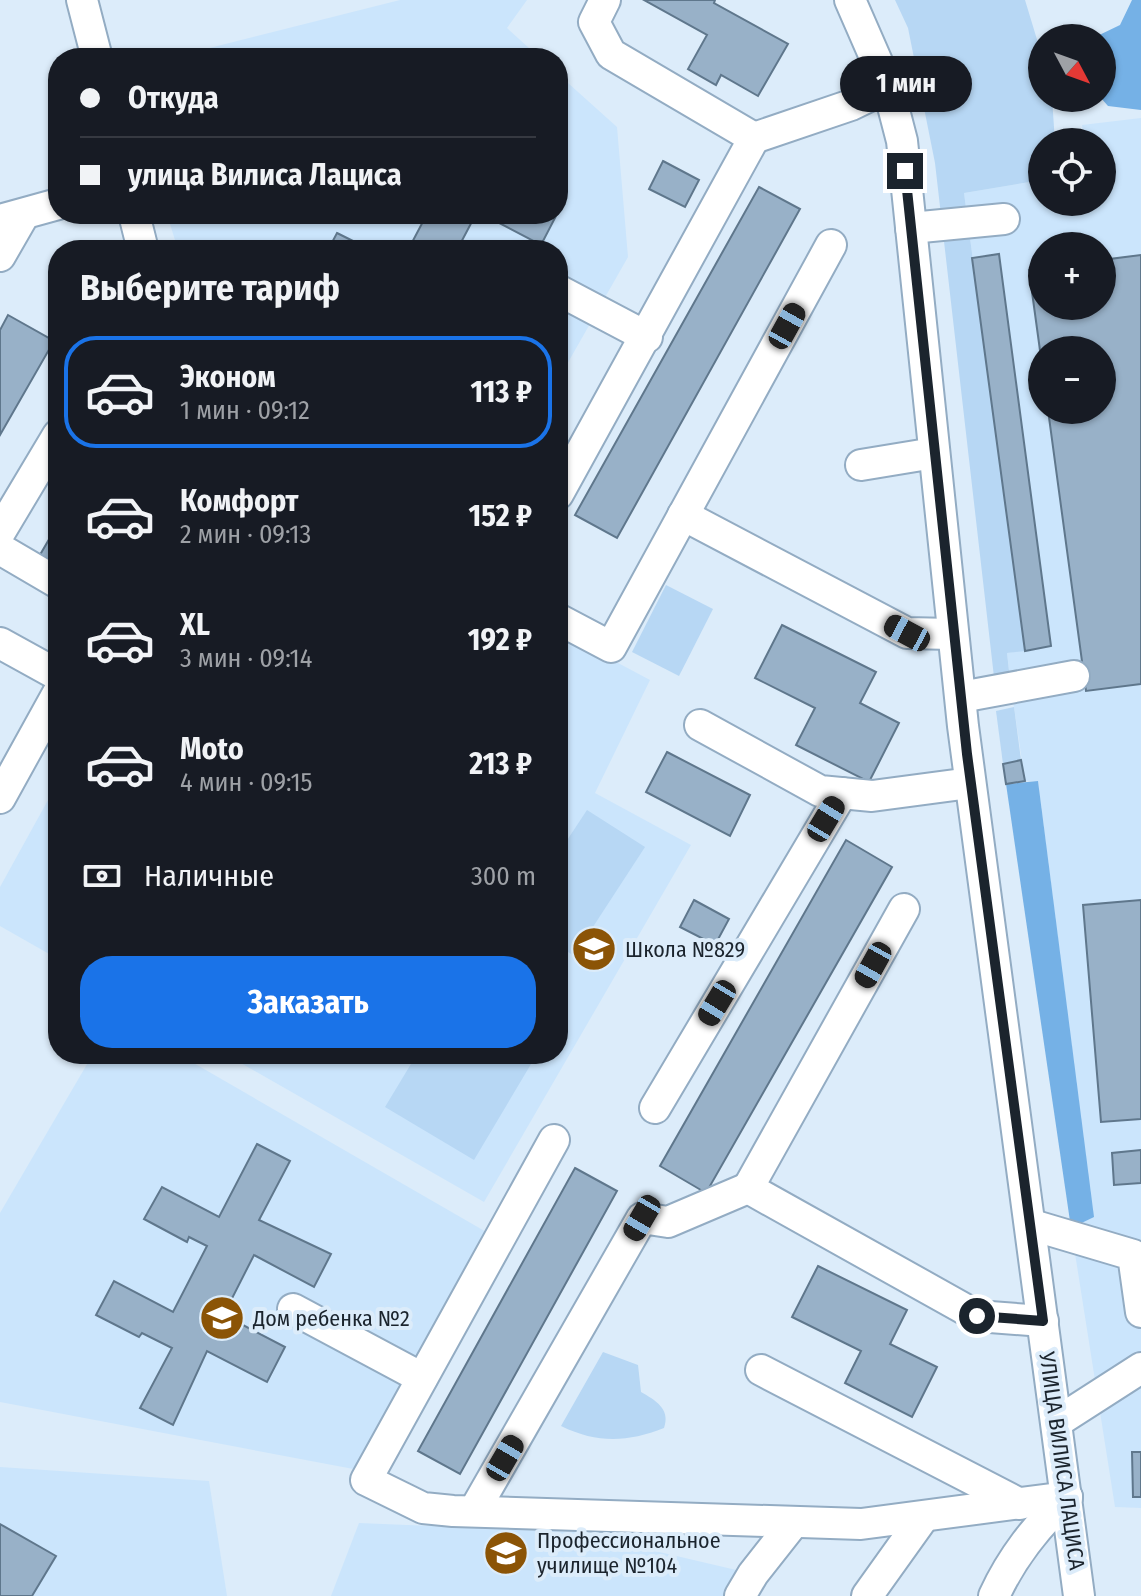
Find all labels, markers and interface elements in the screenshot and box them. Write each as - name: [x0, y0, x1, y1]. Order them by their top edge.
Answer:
- north arrow: [1028, 24, 1116, 112]
- map controls: [1028, 24, 1116, 424]
- callout: 1 мин: [839, 55, 971, 111]
- text: 1 мин: [876, 68, 936, 99]
- text: Откуда: [128, 80, 219, 116]
- button: locate: [1028, 128, 1116, 216]
- route end: [887, 153, 923, 189]
- text: улица Вилиса Лациса: [128, 157, 402, 193]
- button: +: [1028, 232, 1116, 320]
- text: Выберите тариф: [80, 266, 340, 310]
- car: [765, 299, 809, 353]
- button: −: [1028, 336, 1116, 424]
- icon: car: [84, 356, 156, 428]
- text: Эконом: [180, 359, 276, 395]
- text: 113 ₽: [471, 374, 532, 410]
- text: 1 мин · 09:12: [180, 395, 310, 426]
- icon: car: [84, 480, 156, 552]
- text: Комфорт: [180, 483, 298, 519]
- text: 152 ₽: [469, 498, 532, 534]
- text: 2 мин · 09:13: [180, 519, 311, 550]
- icon: car: [84, 604, 156, 676]
- text: XL: [180, 607, 210, 643]
- car: [880, 611, 934, 655]
- text: 192 ₽: [468, 622, 532, 658]
- text: 3 мин · 09:14: [180, 643, 312, 674]
- icon: car: [84, 728, 156, 800]
- text: Moto: [180, 731, 244, 767]
- text: 213 ₽: [469, 746, 532, 782]
- text: 4 мин · 09:15: [180, 767, 313, 798]
- car: [803, 792, 849, 846]
- icon: cash: [80, 854, 124, 898]
- text: Наличные: [144, 858, 274, 894]
- text: 300 m: [471, 861, 536, 892]
- school or university icon: Школа №829: [570, 925, 618, 973]
- place label: Школа №829: [625, 936, 745, 963]
- car: [851, 938, 895, 992]
- button: Заказать: [80, 956, 536, 1048]
- car: [694, 976, 740, 1030]
- car: [620, 1191, 664, 1245]
- school or university icon: Дом ребенка №2: [198, 1294, 246, 1342]
- route start: [959, 1298, 995, 1334]
- place label: Дом ребенка №2: [252, 1305, 410, 1332]
- street label: УЛИЦА ВИЛИСА ЛАЦИСА: [1033, 1349, 1091, 1572]
- car: [483, 1431, 527, 1485]
- place label: Профессиональное училище №104: [537, 1527, 721, 1579]
- school or university icon: Профессиональное училище №104: [482, 1529, 530, 1577]

